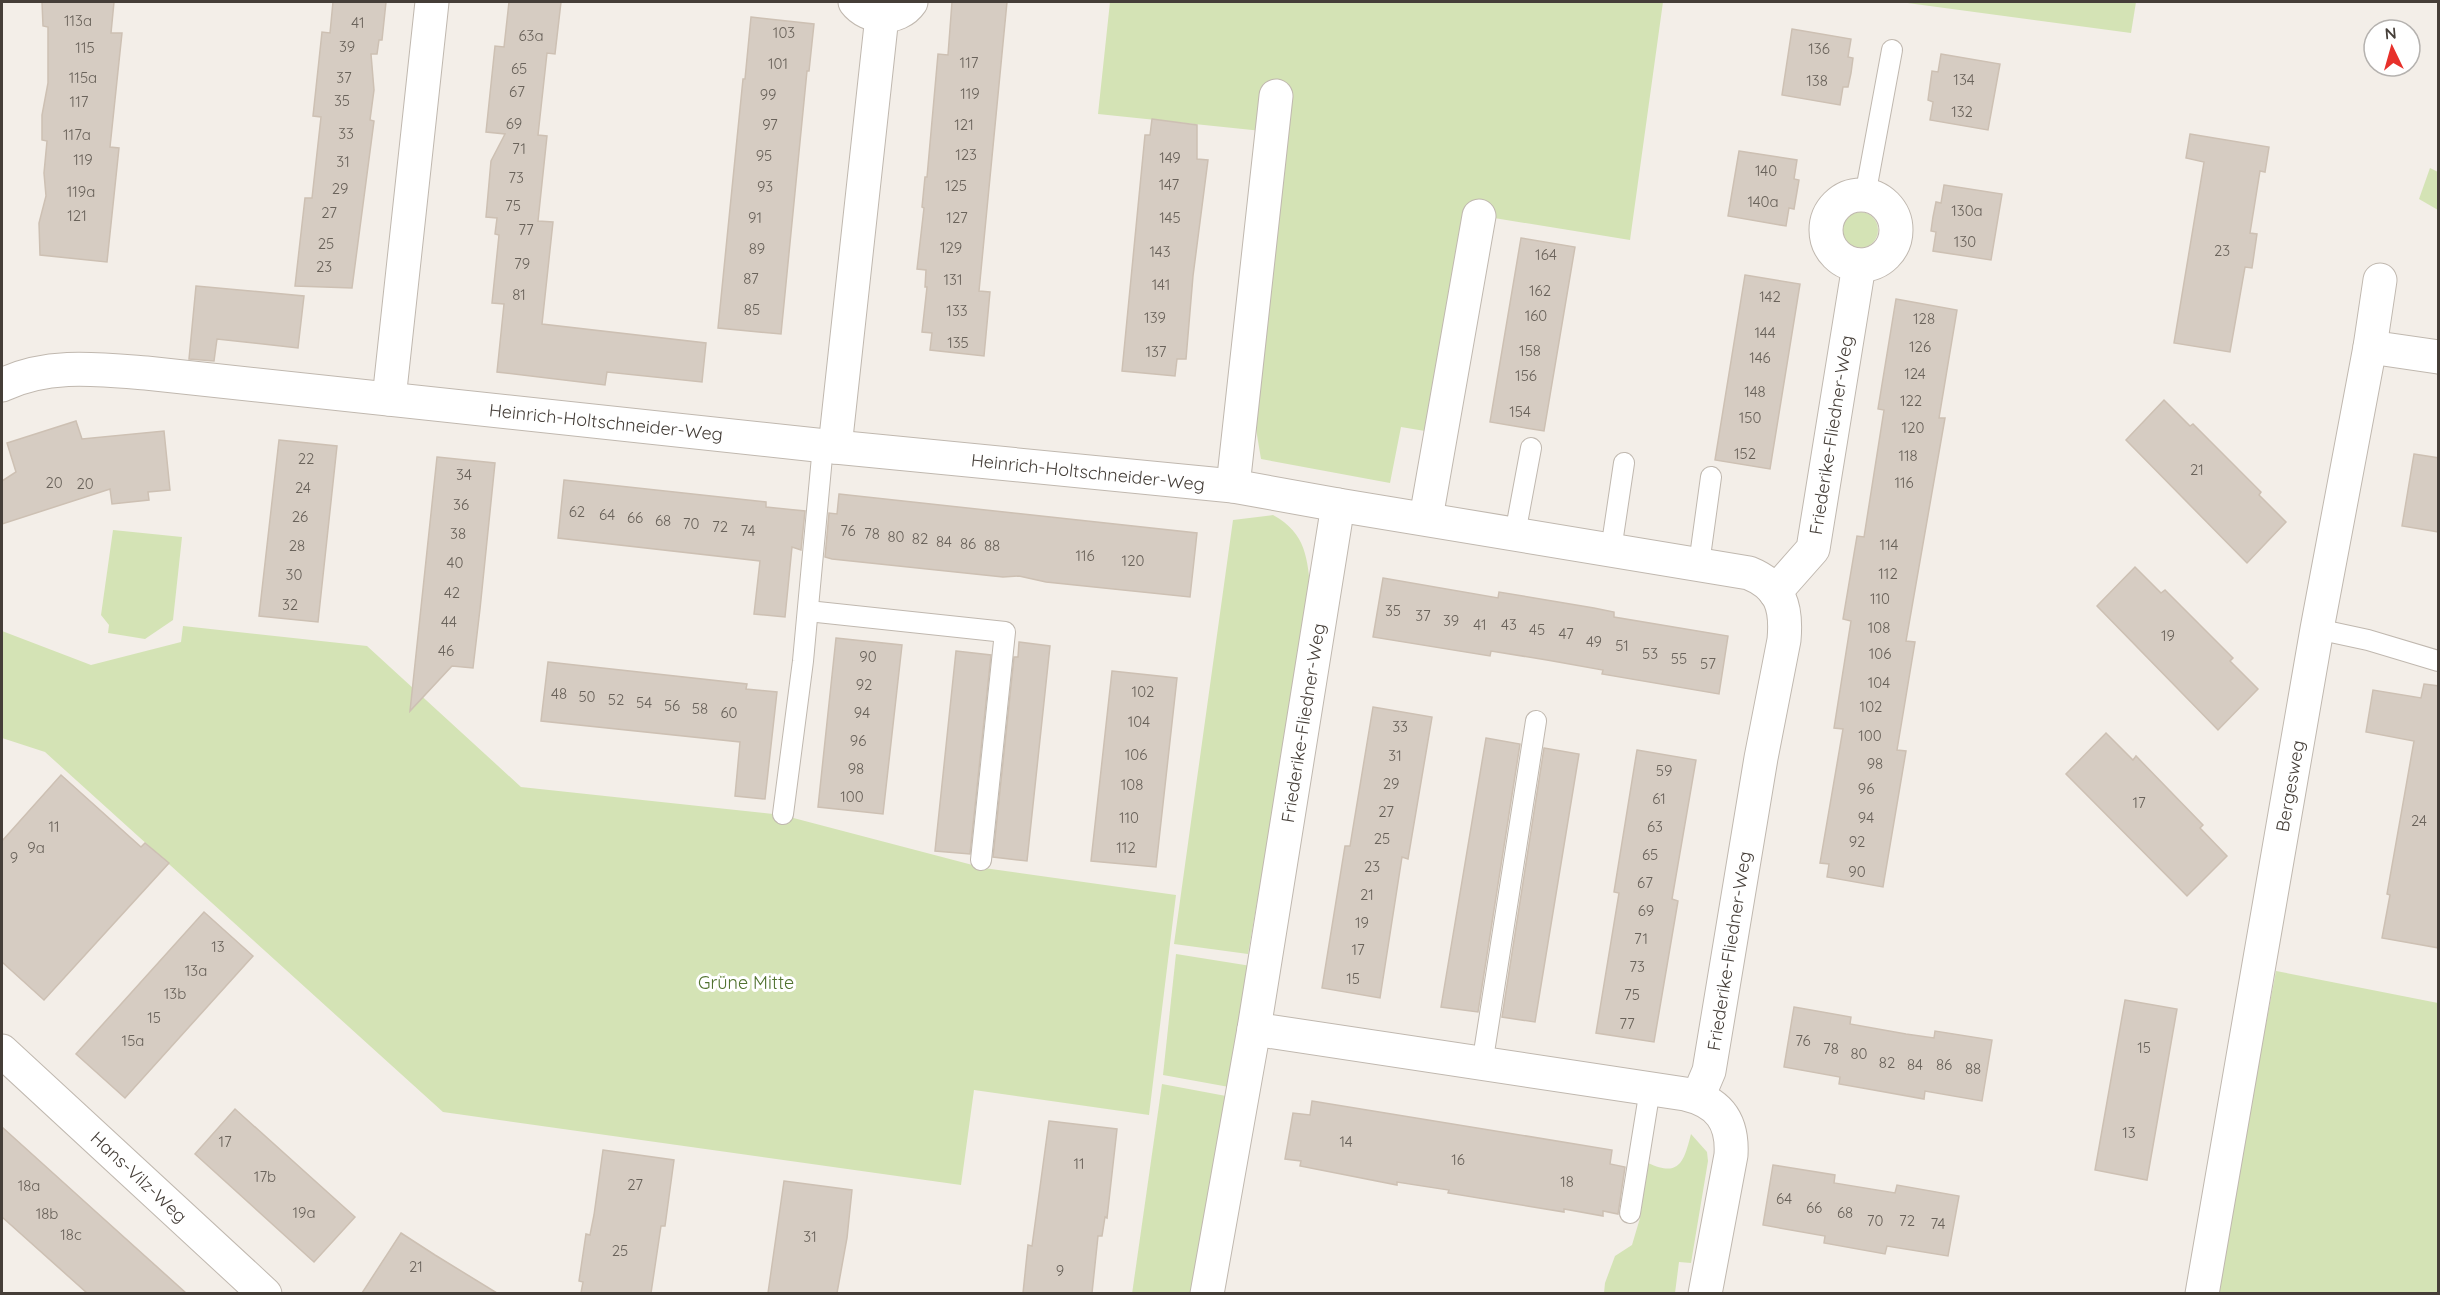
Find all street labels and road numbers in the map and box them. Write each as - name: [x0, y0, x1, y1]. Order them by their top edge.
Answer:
- street label: Friederike-Fliedner-Weg: [1804, 334, 1858, 536]
- street label: Heinrich-Holtschneider-Weg: [488, 398, 724, 446]
- street label: Heinrich-Holtschneider-Weg: [970, 448, 1206, 496]
- street label: Friederike-Fliedner-Weg: [1276, 622, 1330, 824]
- street label: Bergesweg: [2271, 738, 2309, 834]
- street label: Friederike-Fliedner-Weg: [1702, 850, 1756, 1052]
- street label: Hans-Vilz-Weg: [86, 1126, 192, 1228]

